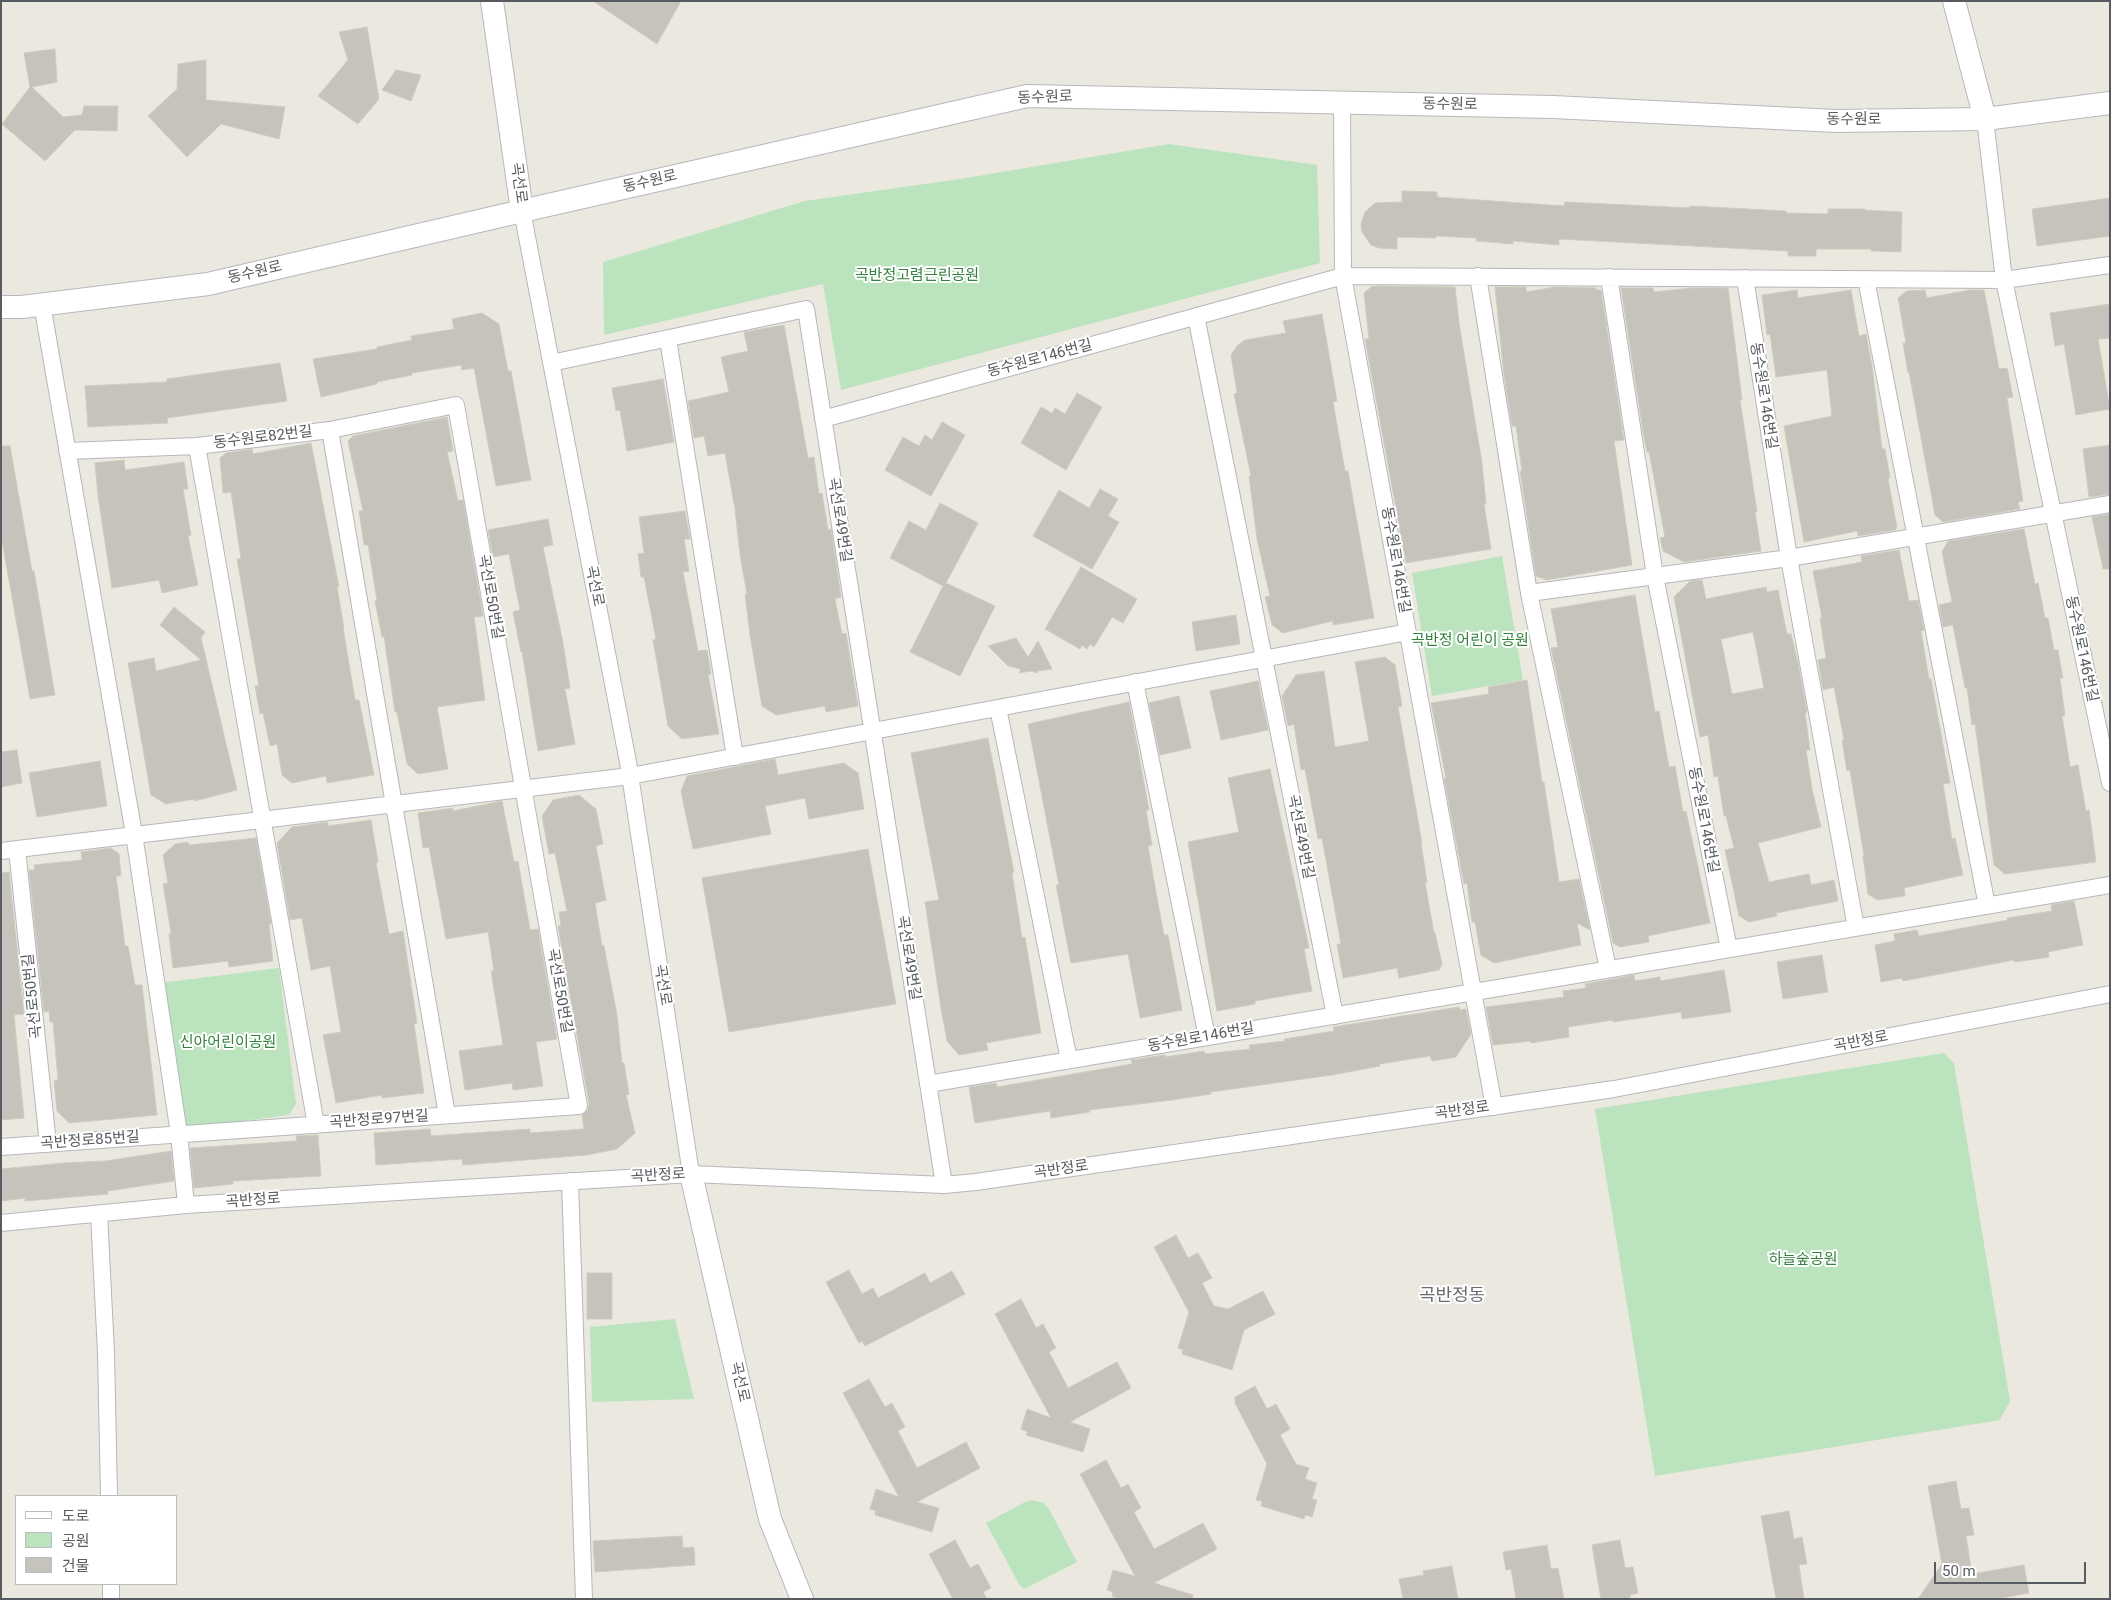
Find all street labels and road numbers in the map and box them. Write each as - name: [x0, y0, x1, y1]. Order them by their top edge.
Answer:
- street label: 동수원로: [1017, 88, 1073, 108]
- street label: 동수원로: [1422, 96, 1478, 114]
- street label: 동수원로: [1826, 111, 1882, 129]
- street label: 곡선로: [506, 161, 530, 205]
- street label: 동수원로: [621, 167, 679, 197]
- street label: 동수원로: [226, 258, 284, 288]
- street label: 동수원로146번길: [985, 336, 1095, 382]
- street label: 동수원로146번길: [1746, 341, 1780, 451]
- street label: 동수원로82번길: [212, 423, 314, 453]
- street label: 곡선로49번길: [823, 476, 855, 564]
- street label: 동수원로146번길: [1377, 505, 1413, 615]
- street label: 곡선로50번길: [474, 553, 506, 641]
- street label: 곡선로: [581, 564, 607, 608]
- street label: 동수원로146번길: [2061, 594, 2101, 704]
- street label: 동수원로146번길: [1684, 765, 1722, 875]
- street label: 곡선로49번길: [1283, 793, 1317, 881]
- street label: 곡선로49번길: [892, 914, 924, 1002]
- street label: 곡선로50번길: [543, 947, 575, 1035]
- street label: 곡선로50번길: [20, 952, 46, 1040]
- street label: 곡선로: [650, 963, 674, 1007]
- street label: 동수원로146번길: [1146, 1020, 1256, 1056]
- street label: 곡반정로: [1832, 1028, 1890, 1056]
- street label: 곡반정로: [1433, 1098, 1491, 1124]
- street label: 곡반정로97번길: [329, 1108, 429, 1132]
- street label: 곡반정로85번길: [40, 1129, 140, 1153]
- street label: 곡반정로: [1032, 1157, 1090, 1183]
- street label: 곡반정로: [630, 1166, 686, 1186]
- street label: 곡반정로: [225, 1190, 281, 1212]
- street label: 곡선로: [726, 1360, 752, 1404]

